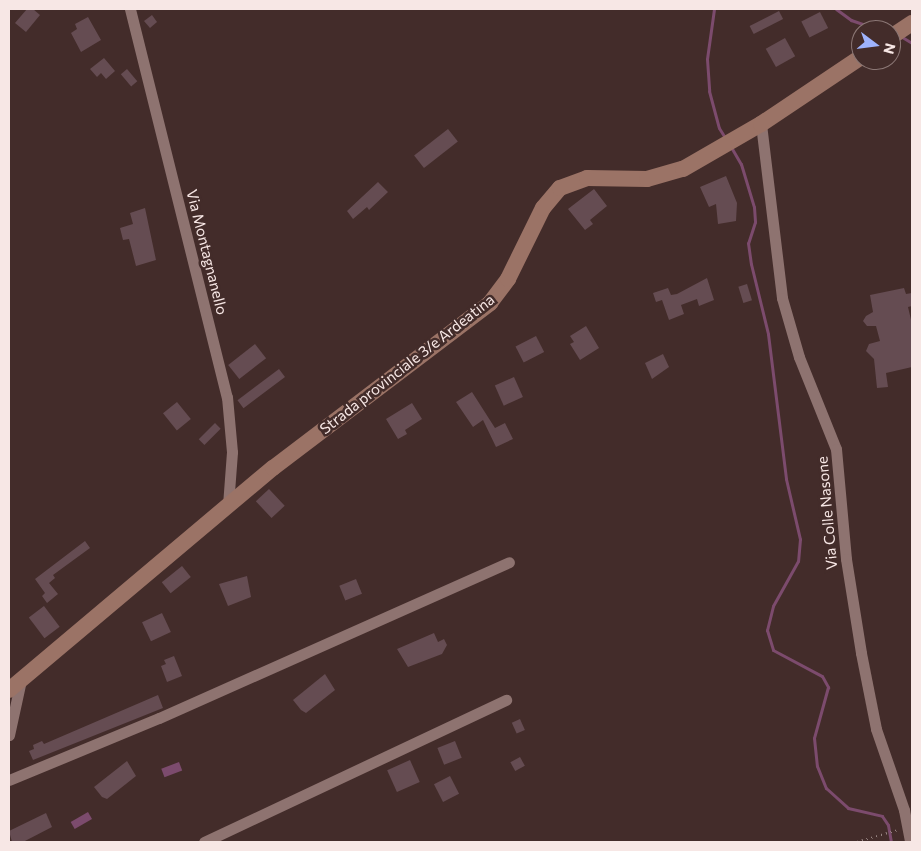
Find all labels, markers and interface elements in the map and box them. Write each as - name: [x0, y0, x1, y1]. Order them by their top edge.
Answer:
- north arrow: [851, 20, 901, 70]
- text: N: [880, 41, 900, 56]
- street label: Via Montagnanello: [183, 188, 231, 316]
- street label: Strada provinciale 3/e Ardeatina: [316, 290, 498, 438]
- street label: Via Colle Nasone: [813, 455, 841, 571]

